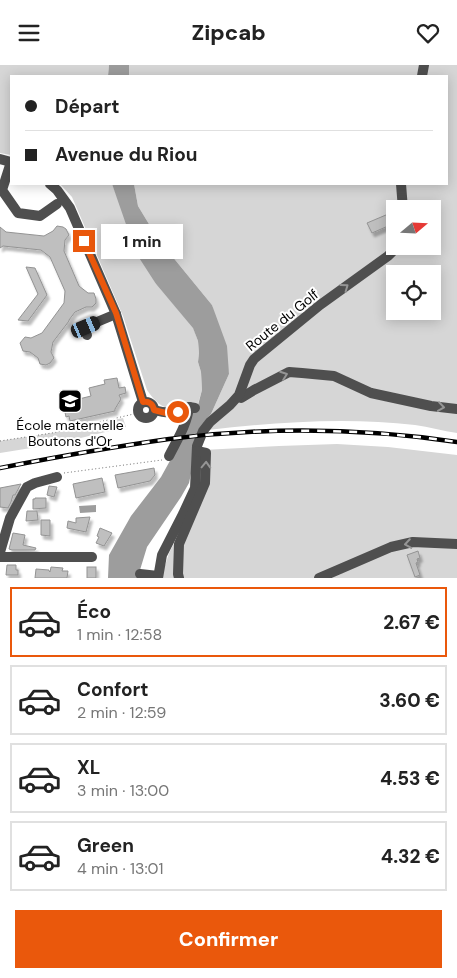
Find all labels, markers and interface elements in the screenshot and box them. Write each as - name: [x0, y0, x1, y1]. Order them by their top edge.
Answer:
- text: Zipcab: [191, 18, 266, 47]
- icon: menu: [15, 19, 43, 47]
- icon: heart: [414, 19, 442, 47]
- text: Départ: [55, 94, 119, 119]
- text: Avenue du Riou: [55, 142, 198, 167]
- north arrow: [386, 200, 441, 255]
- map controls: [386, 200, 441, 320]
- callout: 1 min: [102, 223, 184, 259]
- route end: [73, 230, 95, 252]
- text: 1 min: [122, 231, 162, 252]
- button: locate: [386, 265, 441, 320]
- one-way arrow: [339, 284, 349, 293]
- street label: Route du Golf: [242, 285, 322, 355]
- car: [69, 314, 102, 340]
- one-way arrow: [279, 371, 288, 381]
- school or university icon: École maternelle Boutons d'Or: [57, 388, 83, 414]
- route start: [167, 401, 189, 423]
- one-way arrow: [437, 401, 445, 412]
- place label: École maternelle Boutons d'Or: [16, 416, 124, 450]
- one-way arrow: [200, 461, 211, 469]
- one-way arrow: [404, 538, 413, 548]
- text: Éco: [77, 599, 111, 624]
- icon: car: [17, 600, 62, 645]
- text: 2.67 €: [383, 610, 440, 635]
- text: 1 min · 12:58: [77, 624, 162, 645]
- text: Confort: [77, 677, 149, 702]
- icon: car: [17, 678, 62, 723]
- text: 3.60 €: [379, 688, 440, 713]
- text: 2 min · 12:59: [77, 702, 166, 723]
- text: XL: [77, 755, 100, 780]
- icon: car: [17, 756, 62, 801]
- text: 4.53 €: [380, 766, 440, 791]
- text: 3 min · 13:00: [77, 780, 169, 801]
- text: Green: [77, 833, 134, 858]
- icon: car: [17, 834, 62, 879]
- text: 4.32 €: [381, 844, 440, 869]
- text: 4 min · 13:01: [77, 858, 164, 879]
- button: Confirmer: [15, 910, 442, 968]

